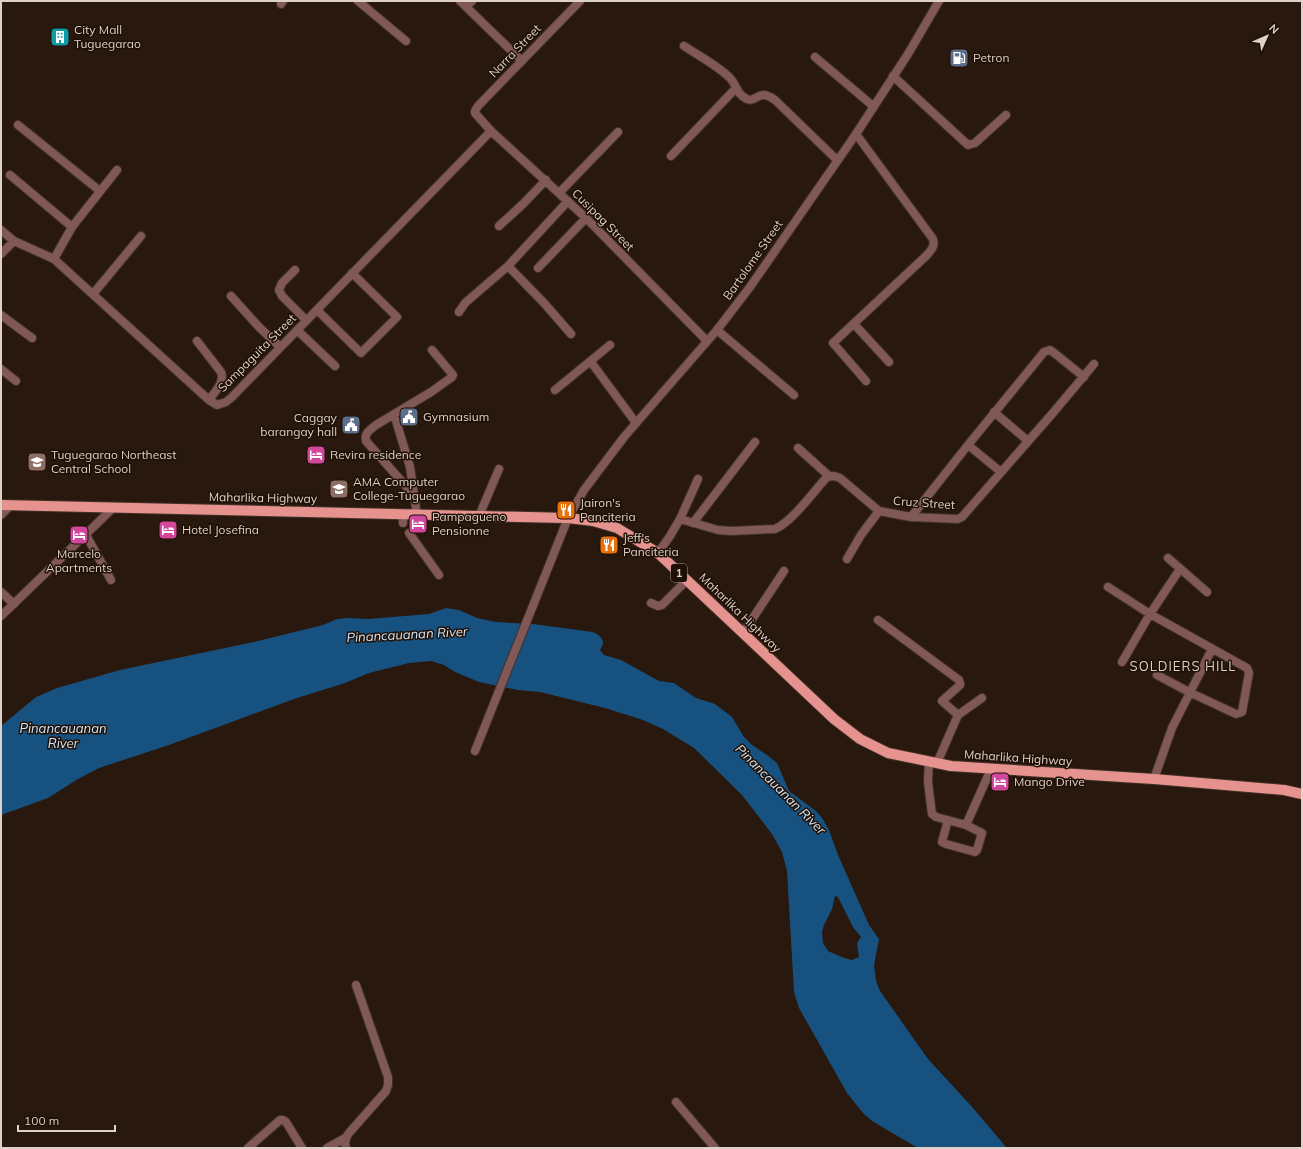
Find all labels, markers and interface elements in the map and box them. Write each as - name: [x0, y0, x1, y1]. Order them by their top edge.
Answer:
- north arrow: [1247, 16, 1287, 56]
- street label: Narra Street: [486, 21, 544, 80]
- text: N: [1266, 21, 1282, 37]
- place label: City Mall Tuguegarao: [74, 22, 141, 51]
- building icon: City Mall Tuguegarao: [49, 26, 71, 48]
- fuel station icon: Petron: [948, 47, 970, 69]
- place label: Petron: [973, 50, 1009, 65]
- street label: Cusipag Street: [569, 185, 638, 254]
- street label: Bartolome Street: [719, 217, 786, 303]
- street label: Sampaguita Street: [214, 310, 299, 395]
- public building icon: Gymnasium: [398, 406, 420, 428]
- place label: Gymnasium: [423, 409, 489, 424]
- place label: Caggay barangay hall: [260, 410, 338, 439]
- public building icon: Caggay barangay hall: [340, 414, 362, 436]
- hotel icon: Revira residence: [305, 444, 327, 466]
- place label: Tuguegarao Northeast Central School: [51, 447, 176, 476]
- place label: Revira residence: [330, 447, 421, 462]
- school or university icon: Tuguegarao Northeast Central School: [26, 451, 48, 473]
- place label: AMA Computer College-Tuguegarao: [353, 474, 465, 503]
- school or university icon: AMA Computer College-Tuguegarao: [328, 478, 350, 500]
- street label: Maharlika Highway: [209, 489, 318, 506]
- street label: Cruz Street: [893, 493, 956, 512]
- place label: Jairon's Panciteria: [580, 495, 636, 524]
- restaurant icon: Jairon's Panciteria: [555, 499, 577, 521]
- place label: Pampagueno Pensionne: [432, 509, 506, 538]
- hotel icon: Pampagueno Pensionne: [407, 513, 429, 535]
- hotel icon: Hotel Josefina: [157, 519, 179, 541]
- place label: Hotel Josefina: [182, 522, 259, 537]
- hotel icon: Marcelo Apartments: [68, 524, 90, 546]
- place label: Jeff's Panciteria: [623, 530, 679, 559]
- restaurant icon: Jeff's Panciteria: [598, 534, 620, 556]
- place label: Marcelo Apartments: [46, 546, 112, 575]
- road number: 1: [671, 564, 687, 582]
- street label: Maharlika Highway: [696, 570, 785, 656]
- water label: Pinancauanan River: [346, 623, 469, 645]
- district label: SOLDIERS HILL: [1130, 658, 1236, 674]
- water label: Pinancauanan River: [19, 720, 107, 751]
- water label: Pinancauanan River: [732, 740, 830, 838]
- street label: Maharlika Highway: [963, 746, 1073, 769]
- hotel icon: Mango Drive: [989, 771, 1011, 793]
- place label: Mango Drive: [1014, 774, 1085, 789]
- scale bar: [18, 1107, 115, 1133]
- text: 100 m: [24, 1113, 59, 1128]

